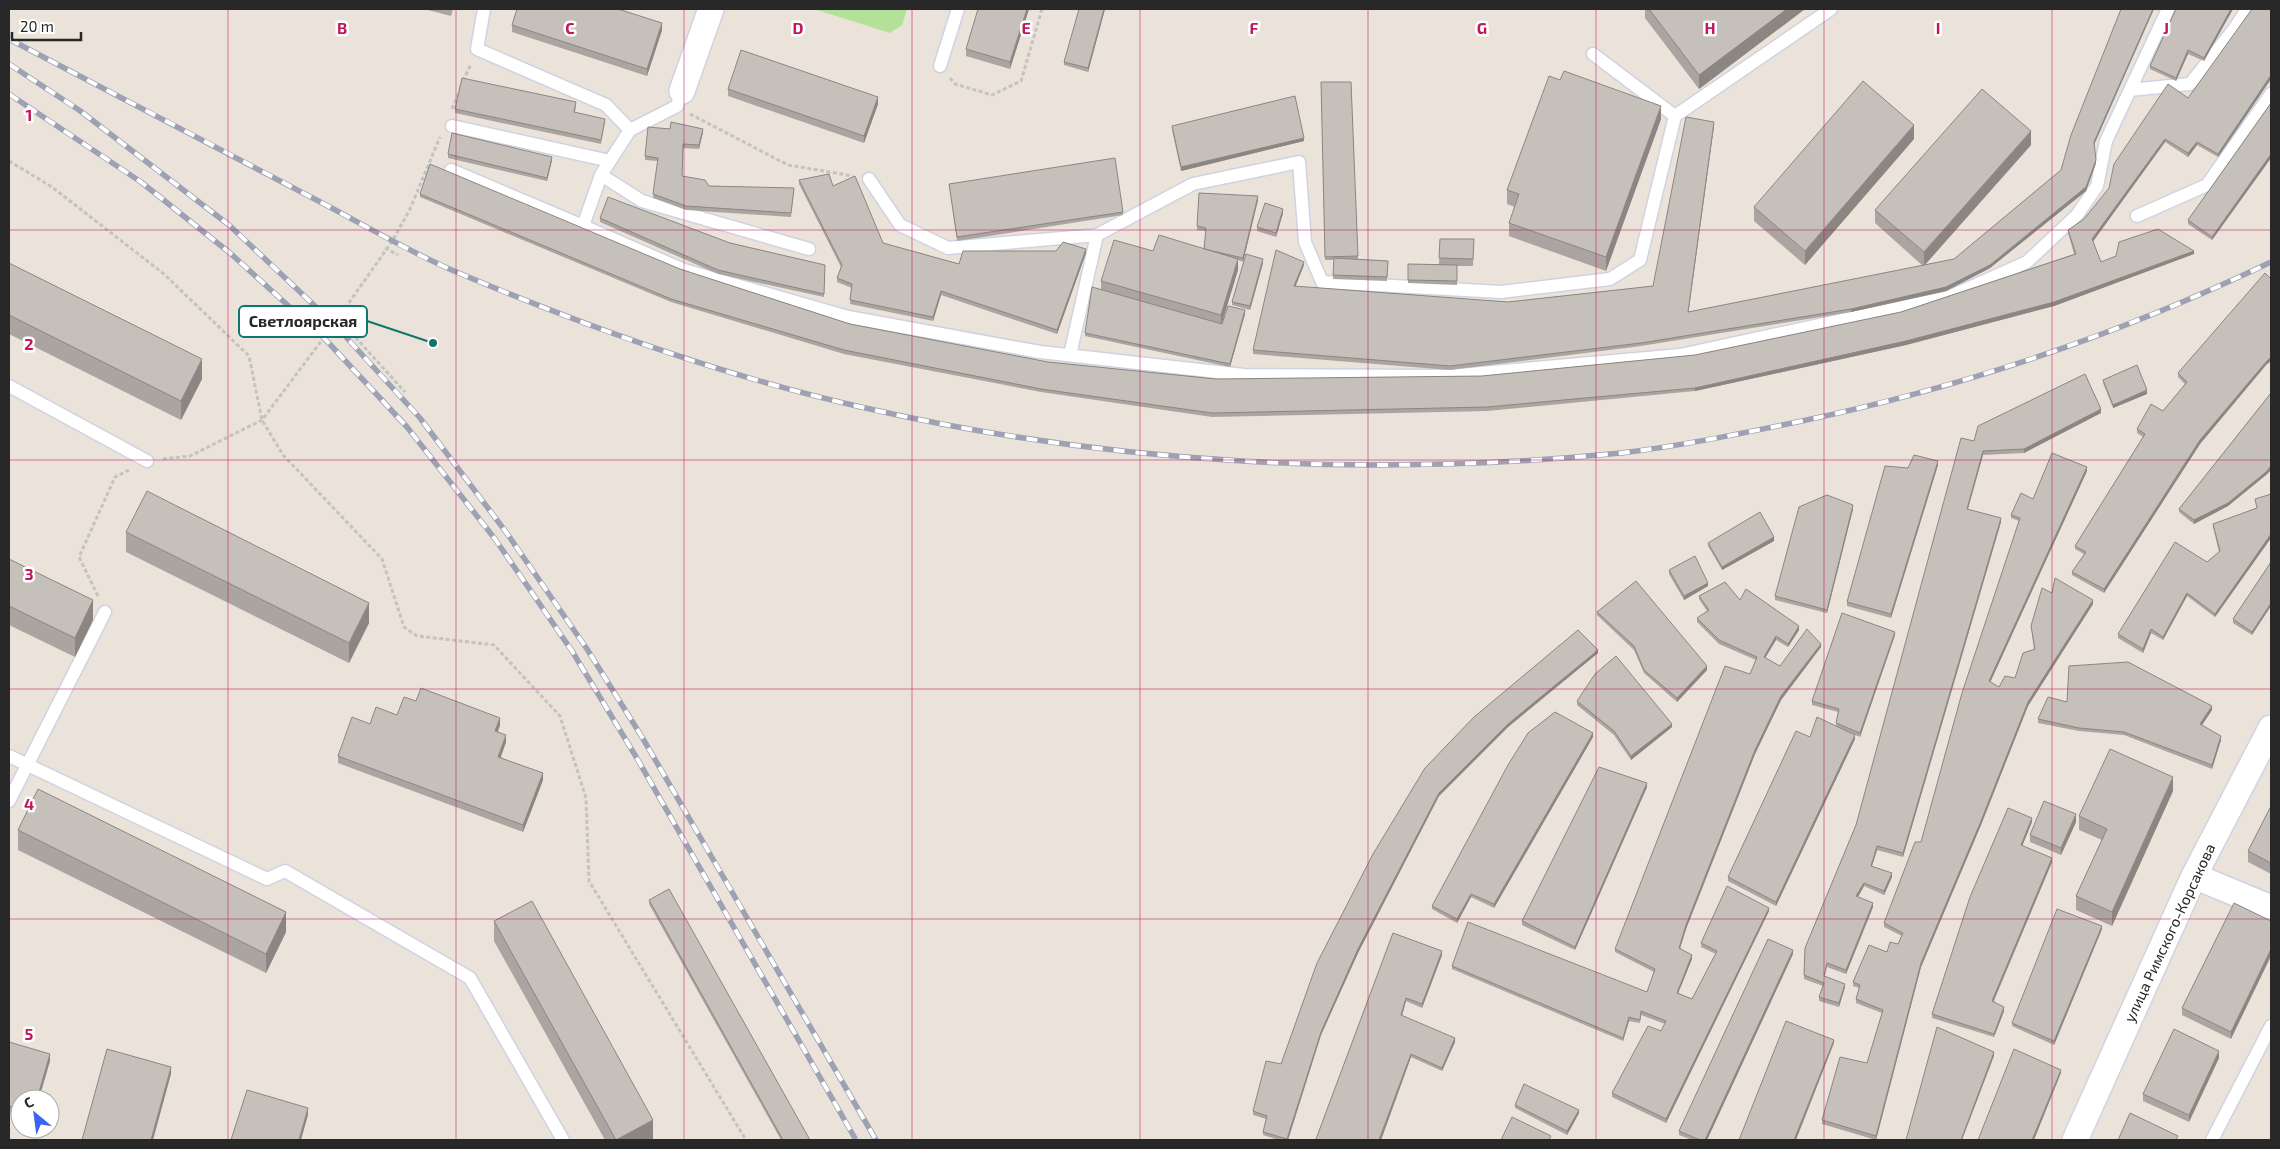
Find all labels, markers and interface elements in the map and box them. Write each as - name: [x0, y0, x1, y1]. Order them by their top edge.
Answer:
- scale bar: [12, 10, 81, 42]
- text: 20 m: [20, 17, 54, 35]
- text: B: [337, 18, 347, 37]
- text: C: [565, 18, 575, 37]
- text: D: [793, 18, 804, 37]
- text: E: [1021, 18, 1031, 37]
- text: F: [1250, 18, 1259, 37]
- text: G: [1477, 18, 1487, 37]
- text: H: [1704, 18, 1716, 37]
- text: I: [1936, 18, 1940, 37]
- text: J: [2163, 18, 2169, 37]
- text: 1: [26, 105, 32, 124]
- callout: Светлоярская: [239, 306, 367, 337]
- text: Светлоярская: [249, 311, 357, 330]
- text: 2: [24, 334, 34, 353]
- text: 3: [24, 564, 34, 583]
- text: 4: [24, 794, 34, 813]
- street label: улица Римского-Корсакова: [2120, 840, 2219, 1025]
- text: 5: [25, 1024, 34, 1043]
- north arrow: [10, 1089, 60, 1139]
- text: С: [21, 1093, 36, 1112]

